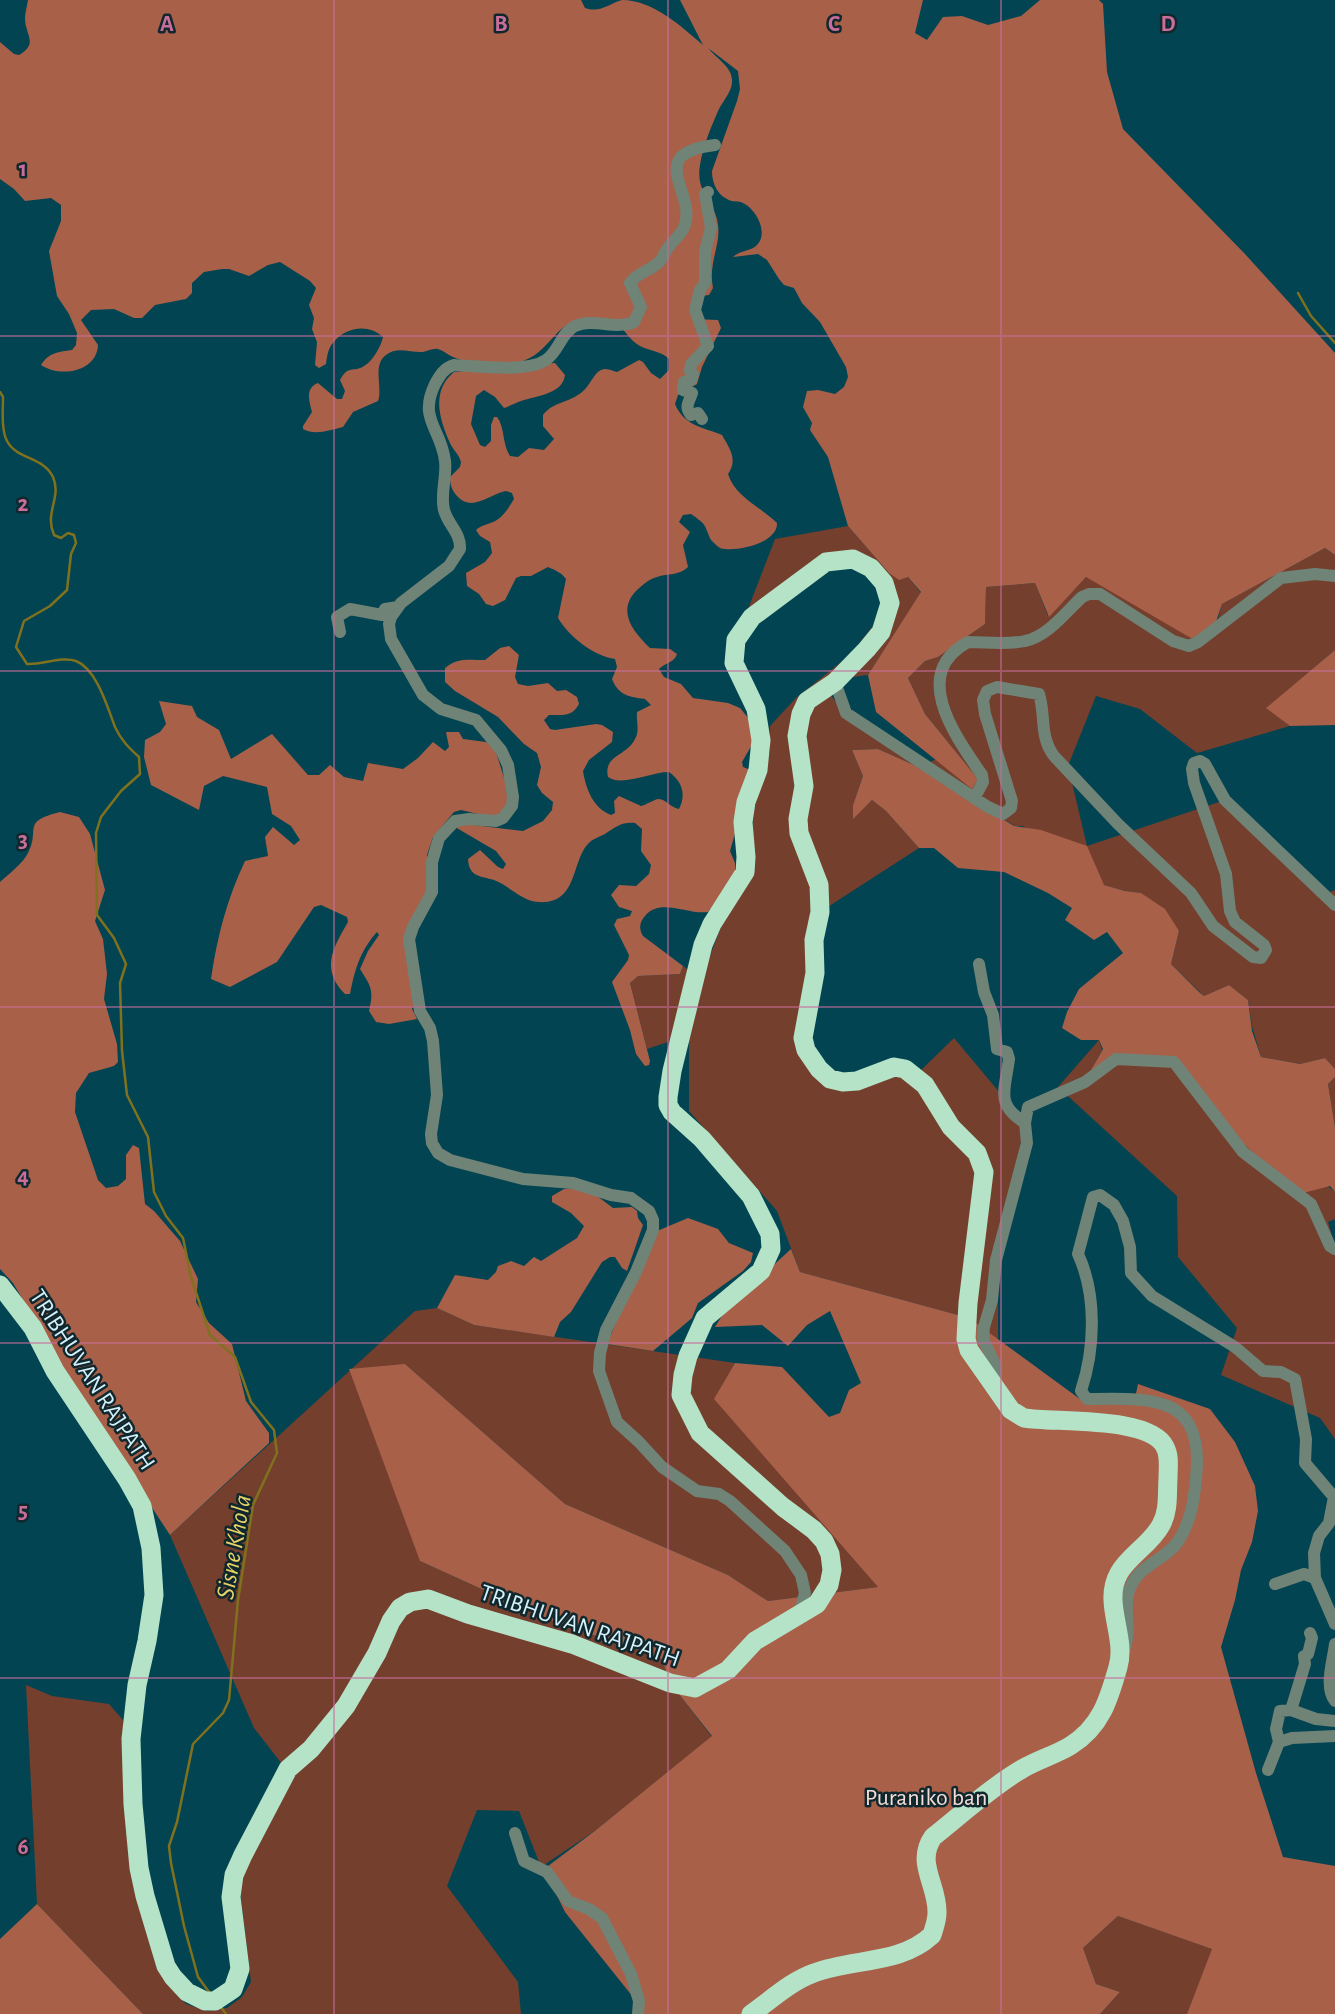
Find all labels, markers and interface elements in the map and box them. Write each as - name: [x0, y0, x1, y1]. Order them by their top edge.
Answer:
- text: A: [160, 13, 174, 36]
- text: B: [494, 13, 508, 36]
- text: C: [828, 13, 840, 36]
- text: D: [1160, 13, 1176, 36]
- text: 1: [19, 158, 27, 181]
- text: 2: [18, 493, 29, 516]
- text: 3: [18, 829, 28, 852]
- text: 4: [17, 1165, 29, 1188]
- street label: TRIBHUVAN RAJPATH: [25, 1286, 159, 1474]
- water label: Sisne Khola: [212, 1493, 256, 1601]
- text: 5: [18, 1500, 28, 1523]
- street label: TRIBHUVAN RAJPATH: [477, 1581, 683, 1671]
- park label: Puraniko ban: [865, 1786, 987, 1810]
- text: 6: [17, 1836, 29, 1859]

